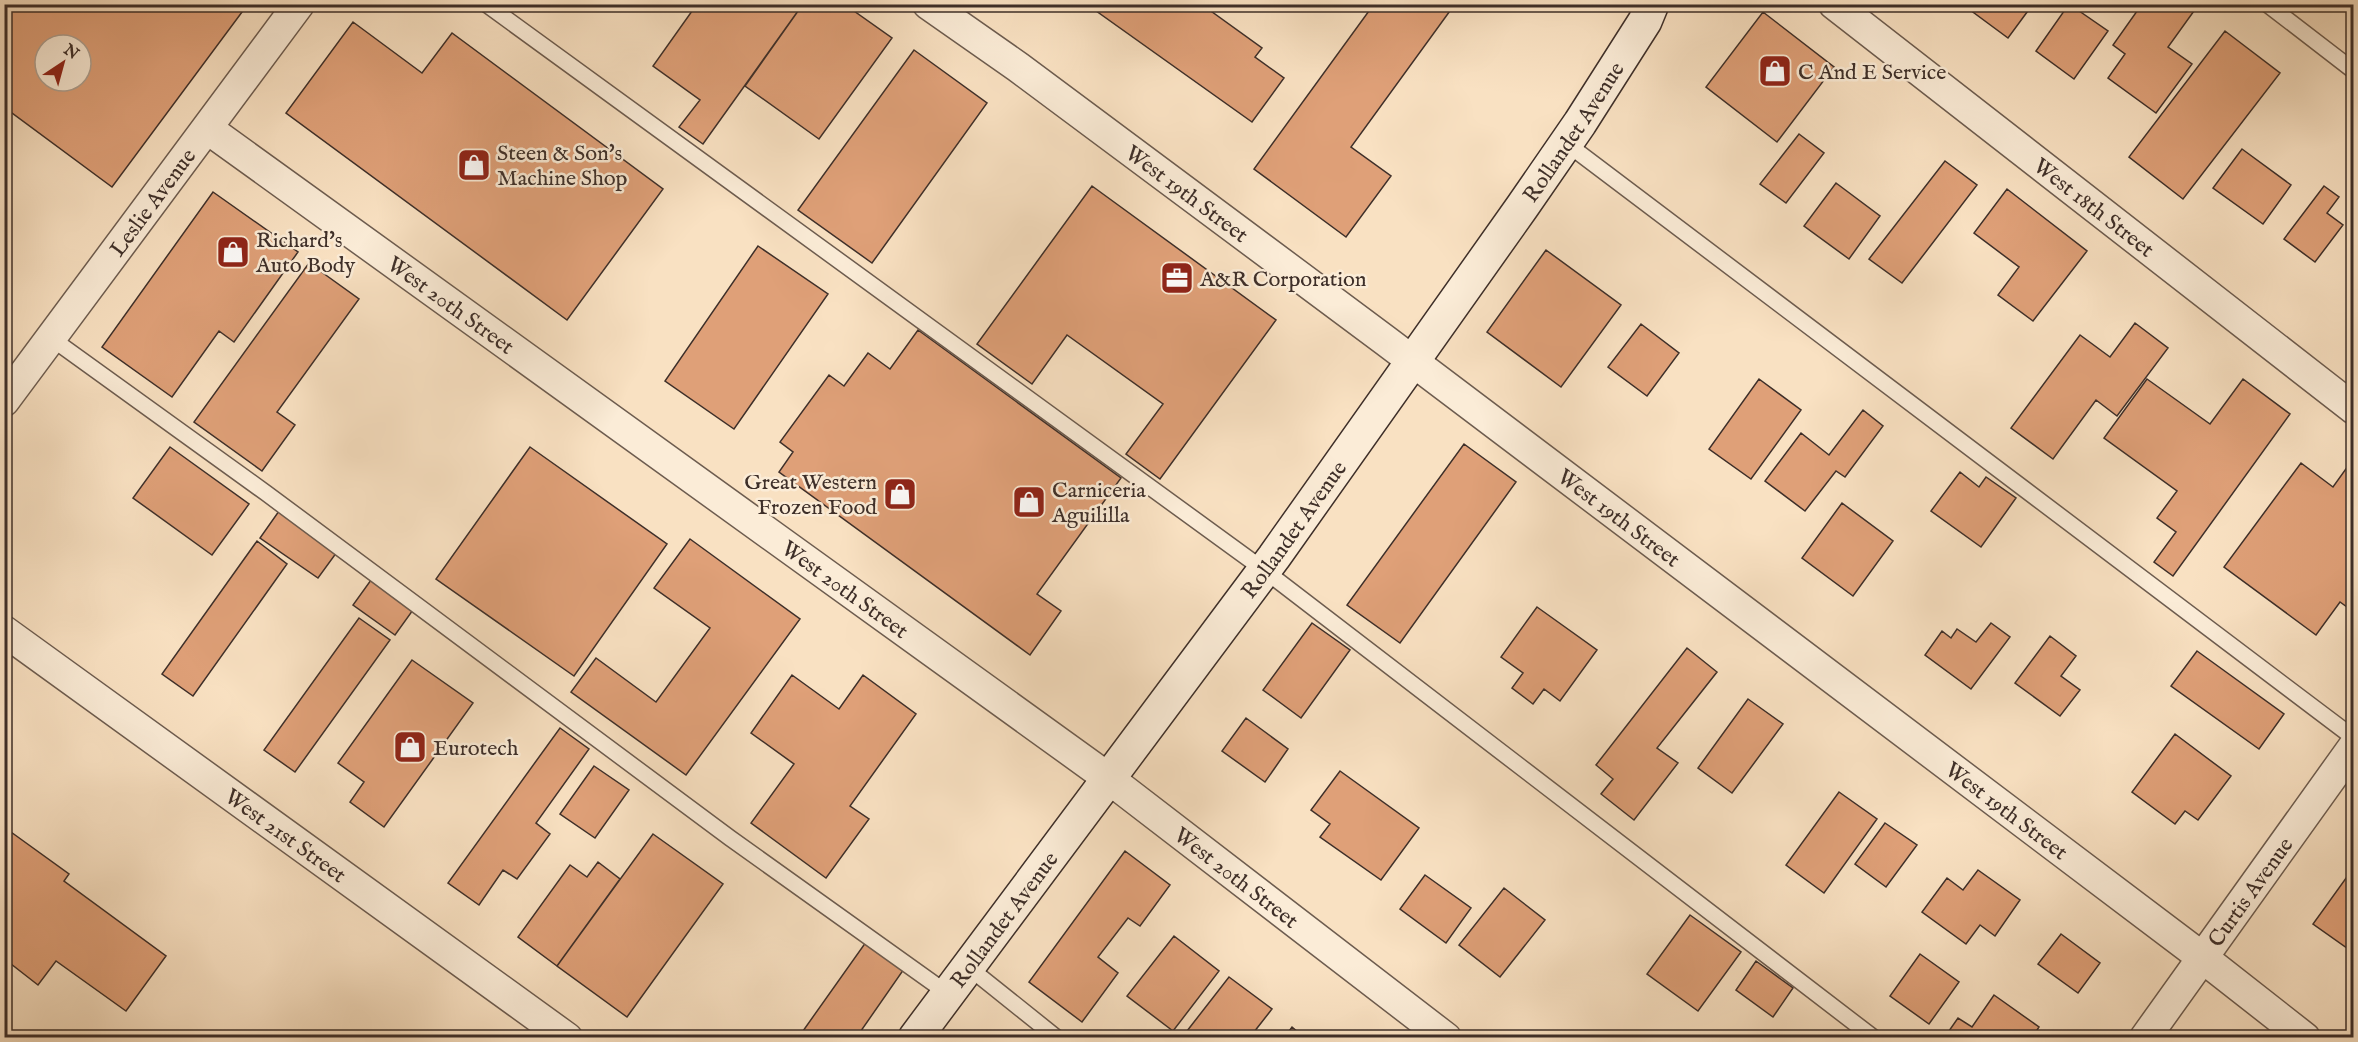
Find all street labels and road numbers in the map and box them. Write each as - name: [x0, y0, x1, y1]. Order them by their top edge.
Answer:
- street label: Rollandet Avenue: [1517, 57, 1631, 209]
- street label: West 19th Street: [1119, 140, 1254, 250]
- street label: Leslie Avenue: [104, 144, 203, 263]
- street label: West 18th Street: [2027, 153, 2160, 264]
- street label: West 20th Street: [381, 251, 520, 362]
- street label: Rollandet Avenue: [1236, 456, 1354, 605]
- street label: West 19th Street: [1551, 463, 1685, 574]
- street label: West 20th Street: [775, 535, 914, 646]
- street label: West 19th Street: [1939, 756, 2073, 867]
- street label: West 21st Street: [219, 783, 352, 890]
- street label: West 20th Street: [1168, 822, 1304, 936]
- street label: Curtis Avenue: [2203, 832, 2300, 953]
- street label: Rollandet Avenue: [945, 847, 1065, 994]

